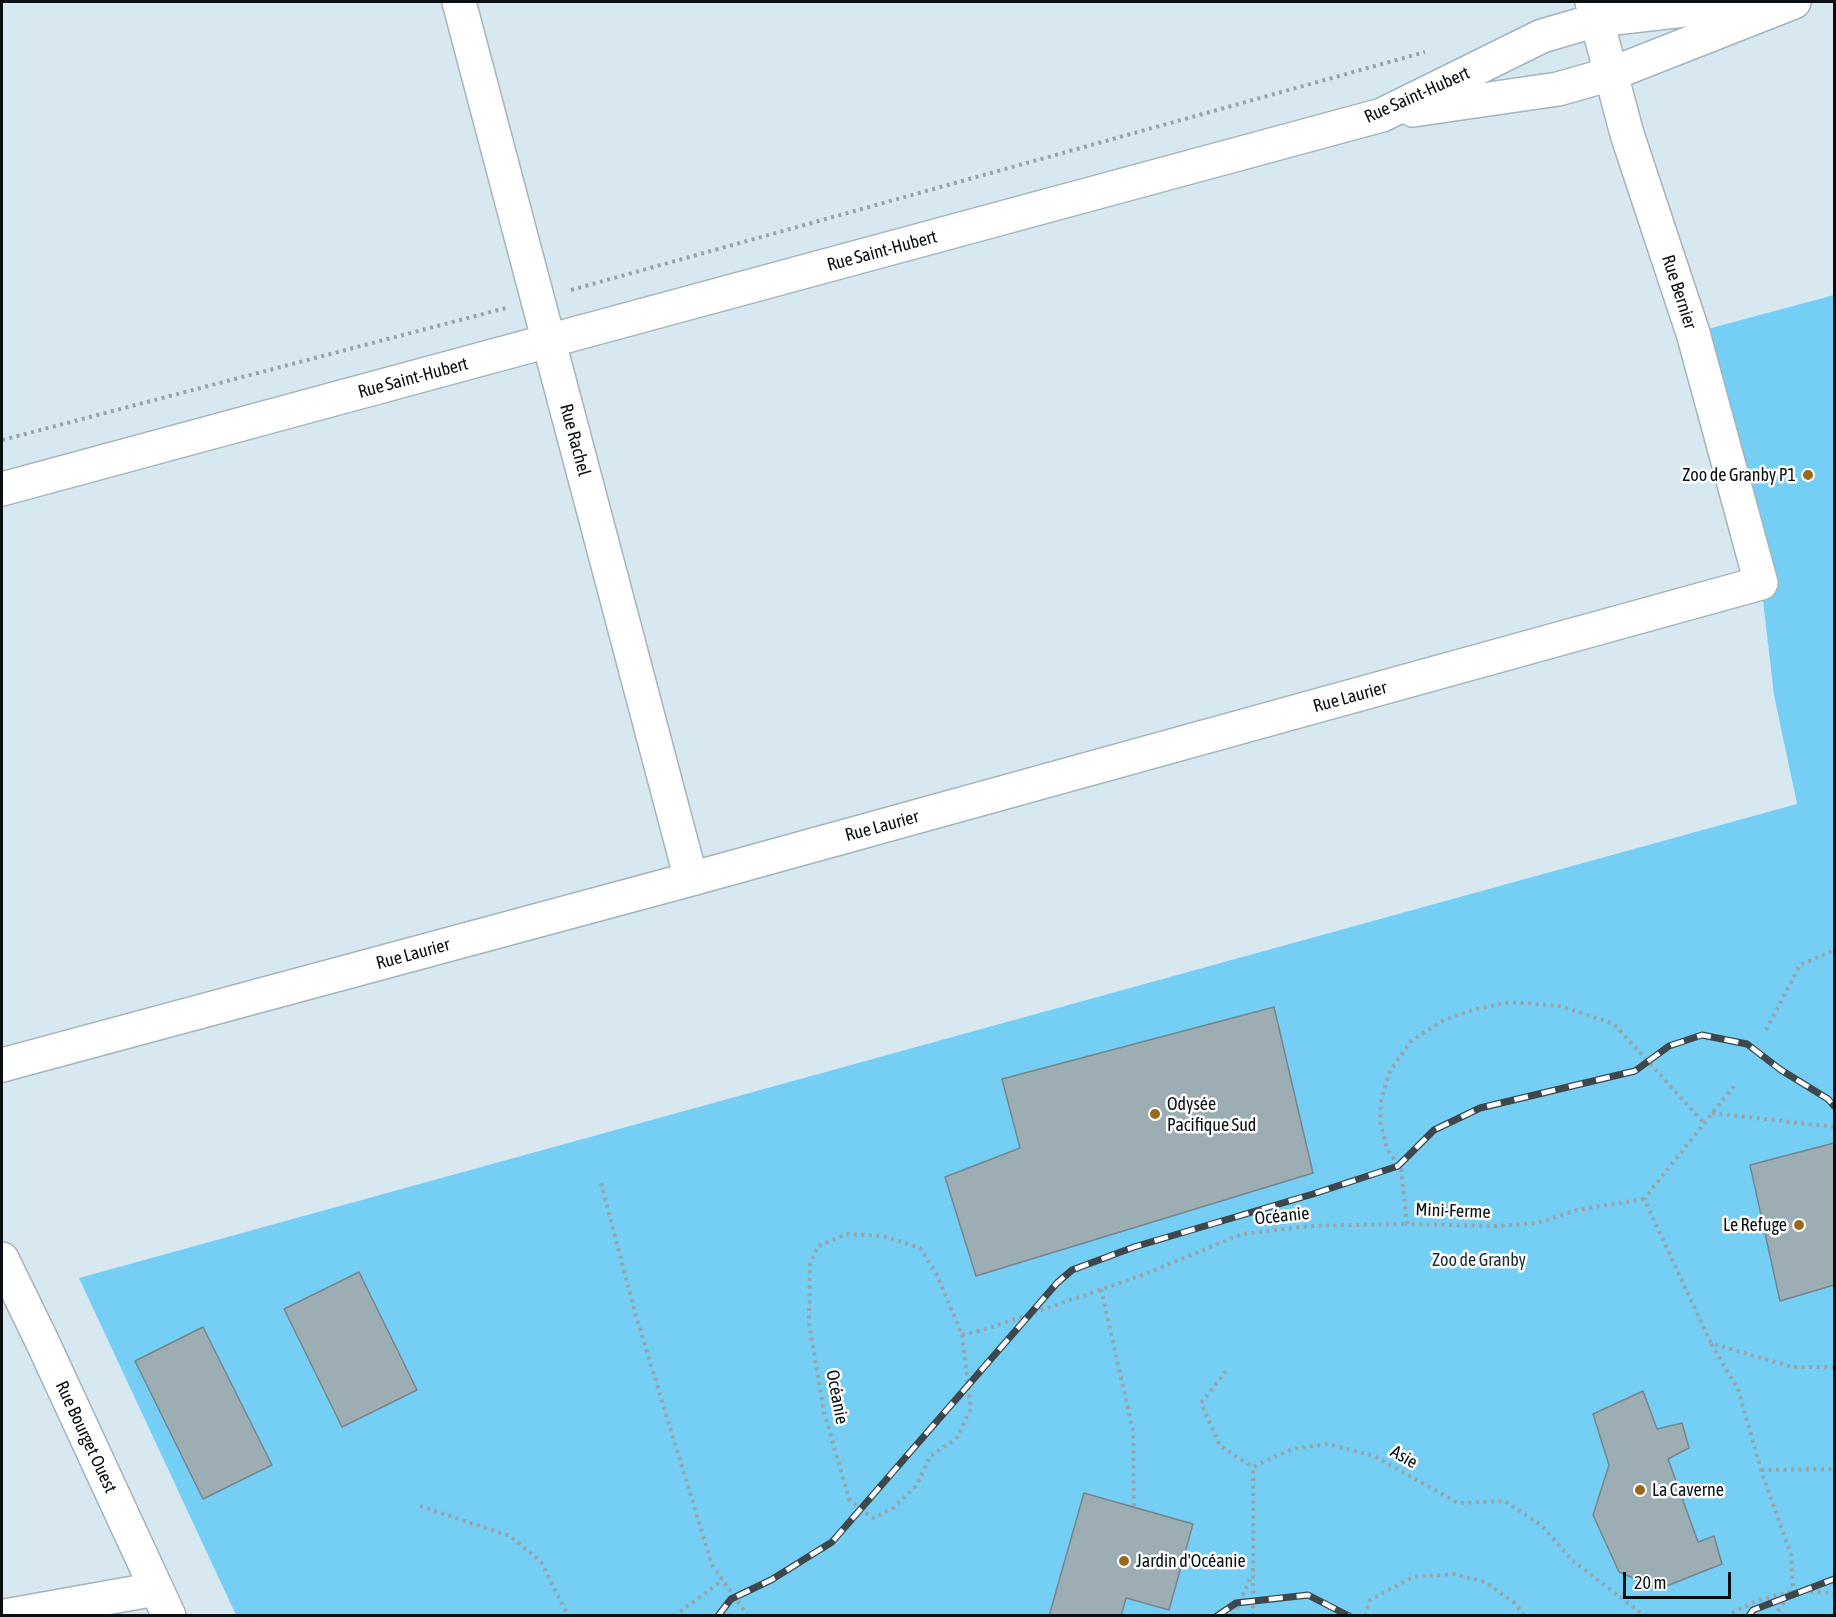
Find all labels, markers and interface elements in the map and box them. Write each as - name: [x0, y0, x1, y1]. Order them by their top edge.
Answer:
- street label: Rue Saint-Hubert: [1361, 62, 1473, 128]
- street label: Rue Saint-Hubert: [825, 226, 939, 276]
- street label: Rue Bernier: [1657, 252, 1701, 332]
- street label: Rue Saint-Hubert: [356, 353, 470, 403]
- street label: Rue Rachel: [555, 401, 595, 479]
- place label: Zoo de Granby P1: [1682, 464, 1796, 486]
- marker: Zoo de Granby P1: [1801, 468, 1815, 482]
- street label: Rue Laurier: [1311, 677, 1389, 717]
- street label: Rue Laurier: [843, 806, 921, 846]
- street label: Rue Laurier: [374, 934, 452, 974]
- place label: Odysée Pacifique Sud: [1167, 1093, 1256, 1136]
- marker: Odysée Pacifique Sud: [1148, 1107, 1162, 1121]
- street label: Mini-Ferme: [1415, 1199, 1491, 1223]
- street label: Océanie: [1254, 1202, 1310, 1230]
- place label: Le Refuge: [1723, 1214, 1787, 1236]
- marker: Le Refuge: [1792, 1218, 1806, 1232]
- park label: Zoo de Granby: [1432, 1249, 1526, 1271]
- street label: Océanie: [821, 1368, 853, 1426]
- street label: Rue Bourget Ouest: [51, 1378, 121, 1496]
- street label: Asie: [1387, 1441, 1421, 1473]
- place label: La Caverne: [1652, 1479, 1724, 1501]
- marker: La Caverne: [1633, 1483, 1647, 1497]
- place label: Jardin d'Océanie: [1136, 1550, 1246, 1572]
- marker: Jardin d'Océanie: [1117, 1554, 1131, 1568]
- scale bar: [1626, 1560, 1734, 1598]
- text: 20 m: [1634, 1572, 1666, 1593]

